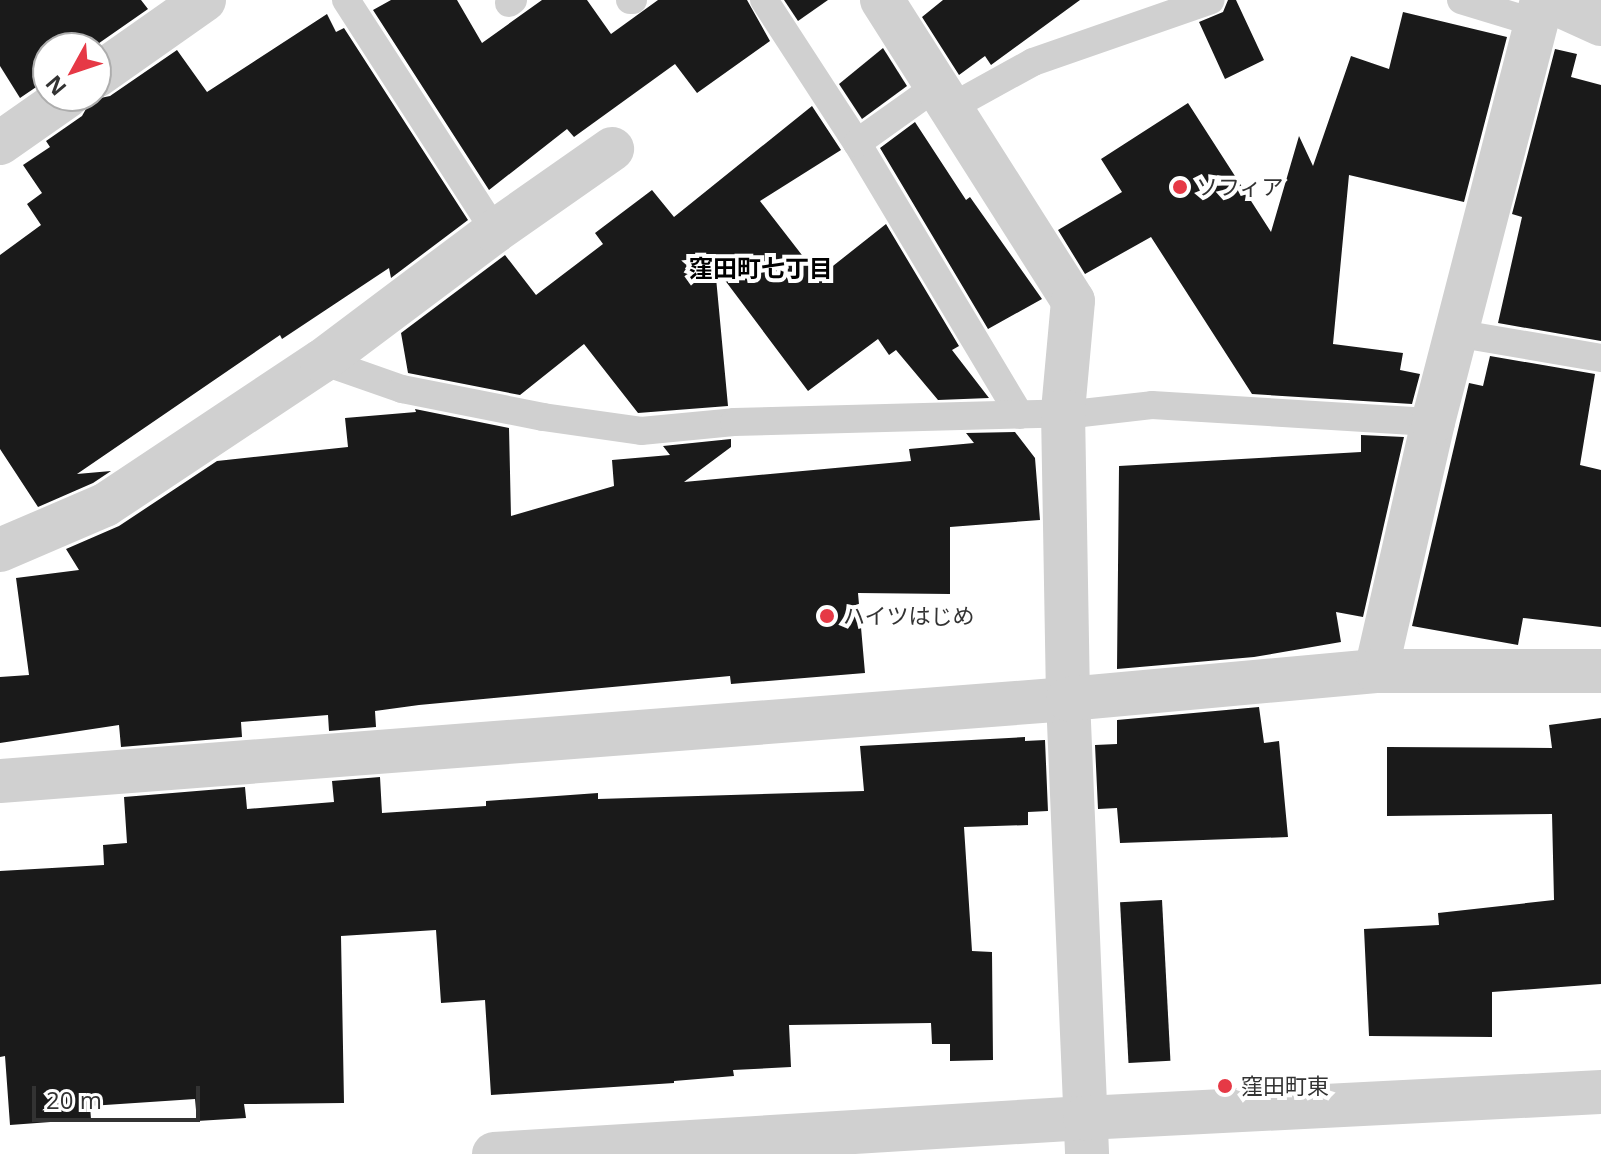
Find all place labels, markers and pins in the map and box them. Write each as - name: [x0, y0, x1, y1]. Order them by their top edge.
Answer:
- place label: ソフィア: [1196, 174, 1284, 200]
- marker: ソフィア: [1171, 178, 1189, 196]
- place label: ハイツはじめ: [843, 603, 975, 629]
- marker: ハイツはじめ: [818, 607, 836, 625]
- place label: 窪田町東: [1241, 1073, 1329, 1099]
- marker: 窪田町東: [1216, 1077, 1234, 1095]

